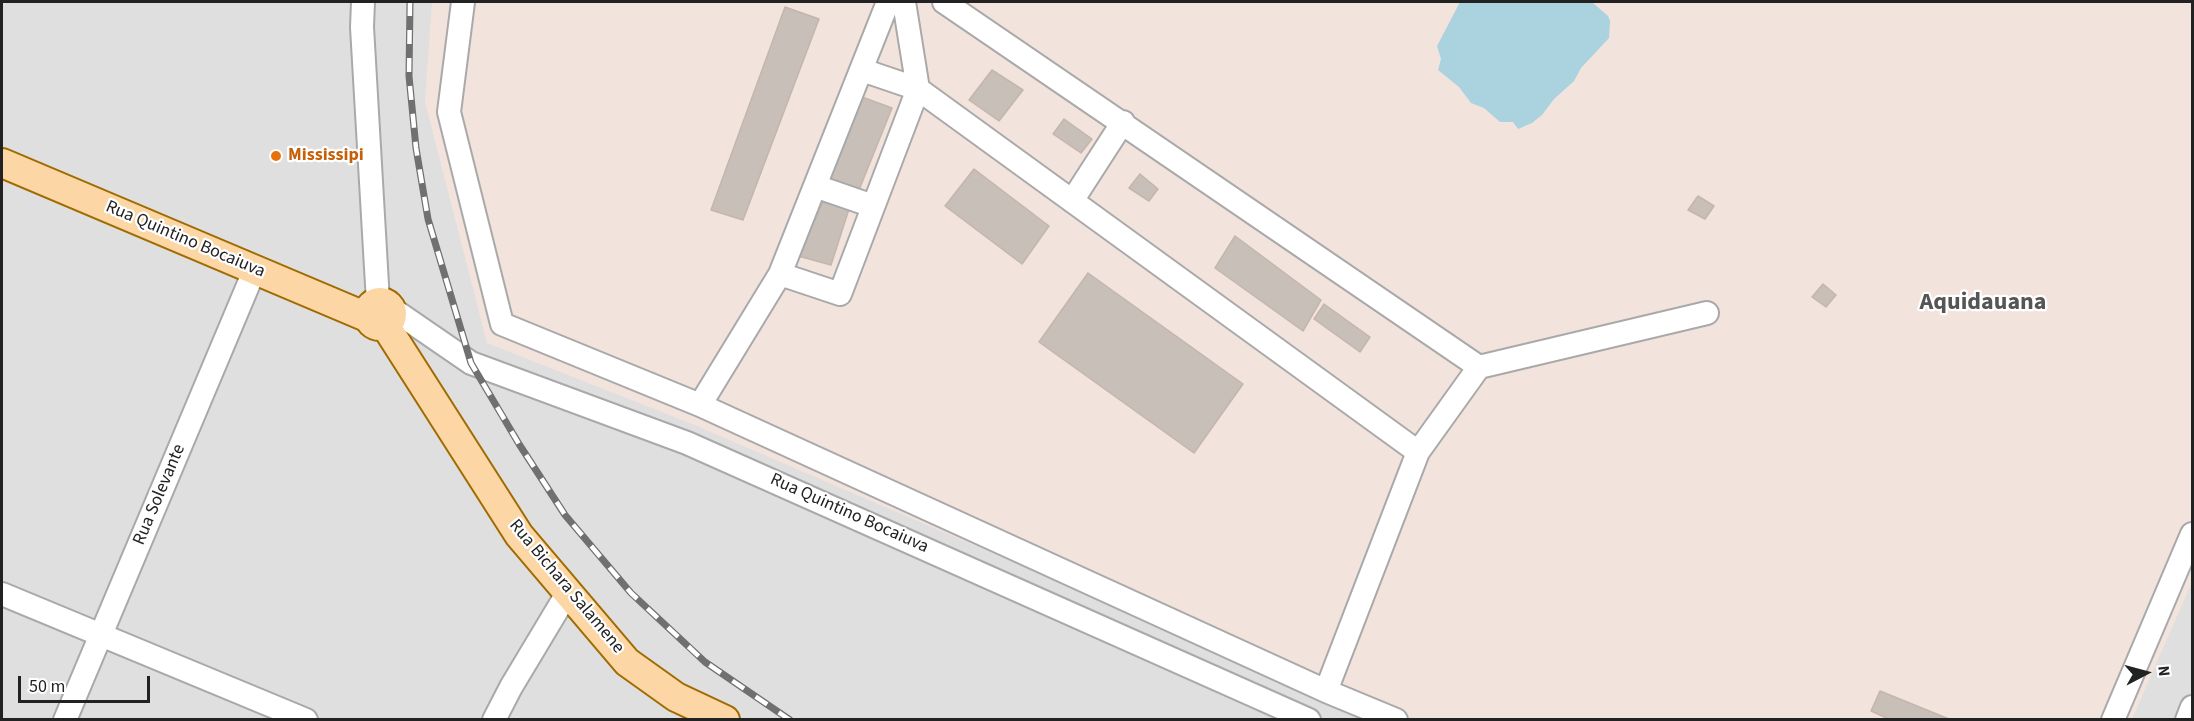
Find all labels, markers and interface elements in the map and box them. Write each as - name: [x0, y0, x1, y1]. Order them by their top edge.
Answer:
- place label: Mississipi: [288, 145, 364, 167]
- marker: Mississipi: [269, 149, 283, 163]
- street label: Rua Quintino Bocaiuva: [102, 197, 268, 283]
- district label: Aquidauana: [1920, 290, 2046, 318]
- street label: Rua Solevante: [129, 441, 191, 549]
- street label: Rua Quintino Bocaiuva: [766, 469, 932, 559]
- street label: Rua Bichara Salamene: [504, 516, 628, 658]
- north arrow: [2116, 643, 2176, 703]
- scale bar: [21, 664, 153, 702]
- text: N: [2152, 665, 2175, 678]
- text: 50 m: [29, 674, 65, 699]

